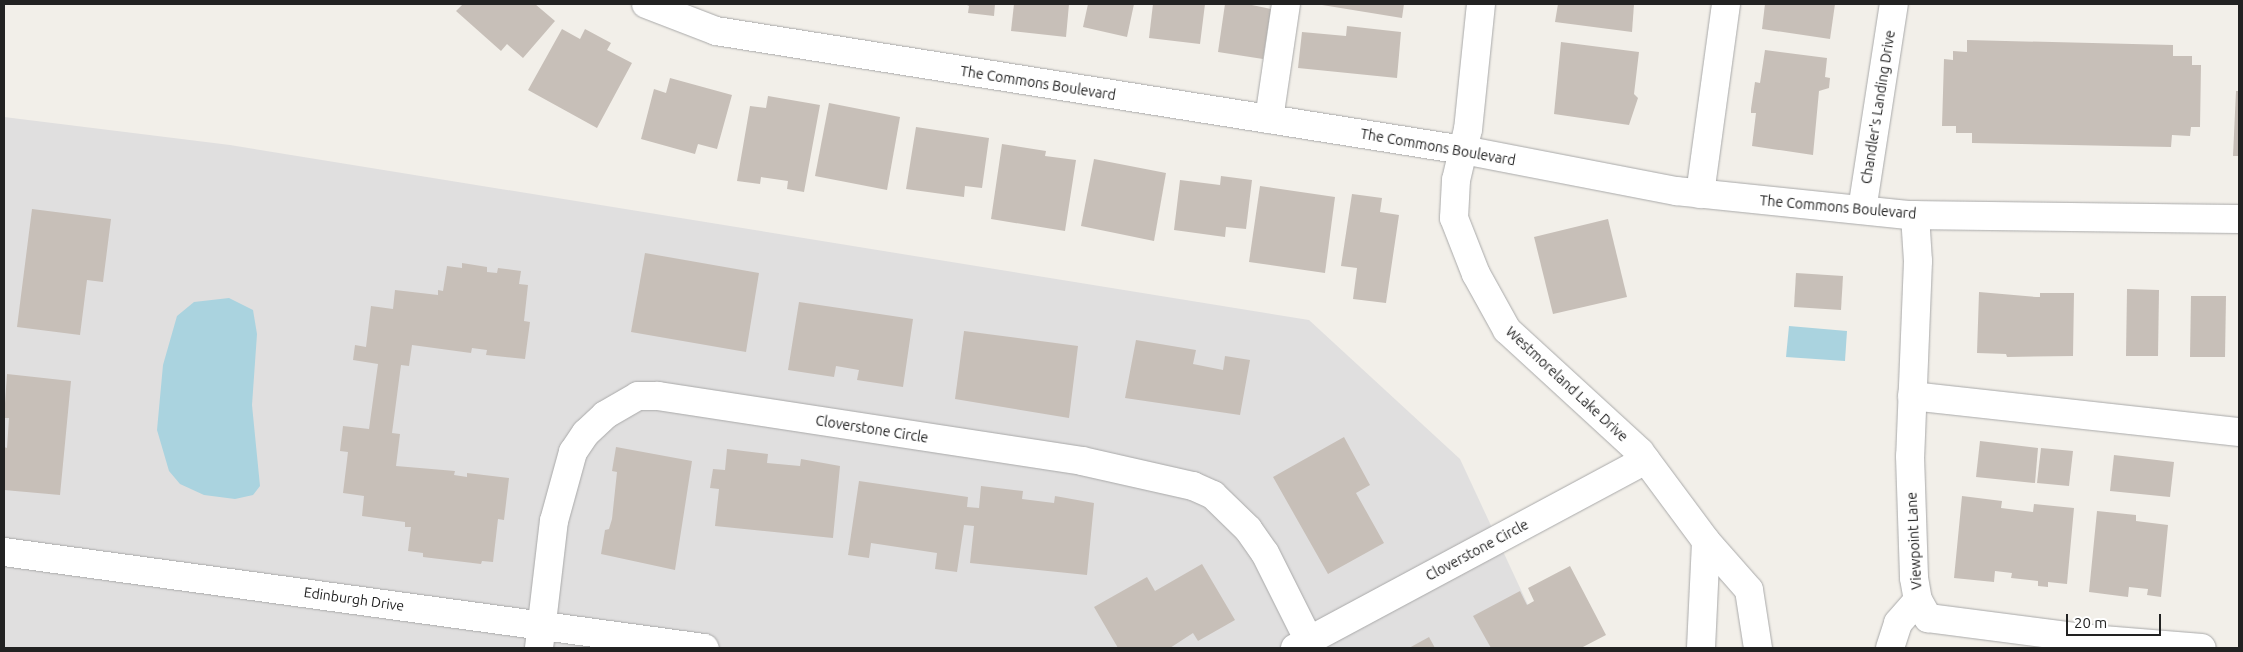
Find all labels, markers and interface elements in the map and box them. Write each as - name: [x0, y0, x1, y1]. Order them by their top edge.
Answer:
- street label: Chandler's Landing Drive: [1858, 29, 1898, 185]
- street label: The Commons Boulevard: [959, 62, 1117, 104]
- street label: The Commons Boulevard: [1359, 125, 1517, 169]
- street label: The Commons Boulevard: [1759, 192, 1917, 222]
- street label: Westmoreland Lake Drive: [1502, 323, 1632, 445]
- street label: Cloverstone Circle: [814, 412, 930, 446]
- street label: Viewpoint Lane: [1903, 492, 1925, 590]
- street label: Cloverstone Circle: [1423, 516, 1531, 584]
- street label: Edinburgh Drive: [303, 584, 405, 614]
- scale bar: [2068, 604, 2163, 636]
- text: 20 m: [2074, 614, 2107, 631]

